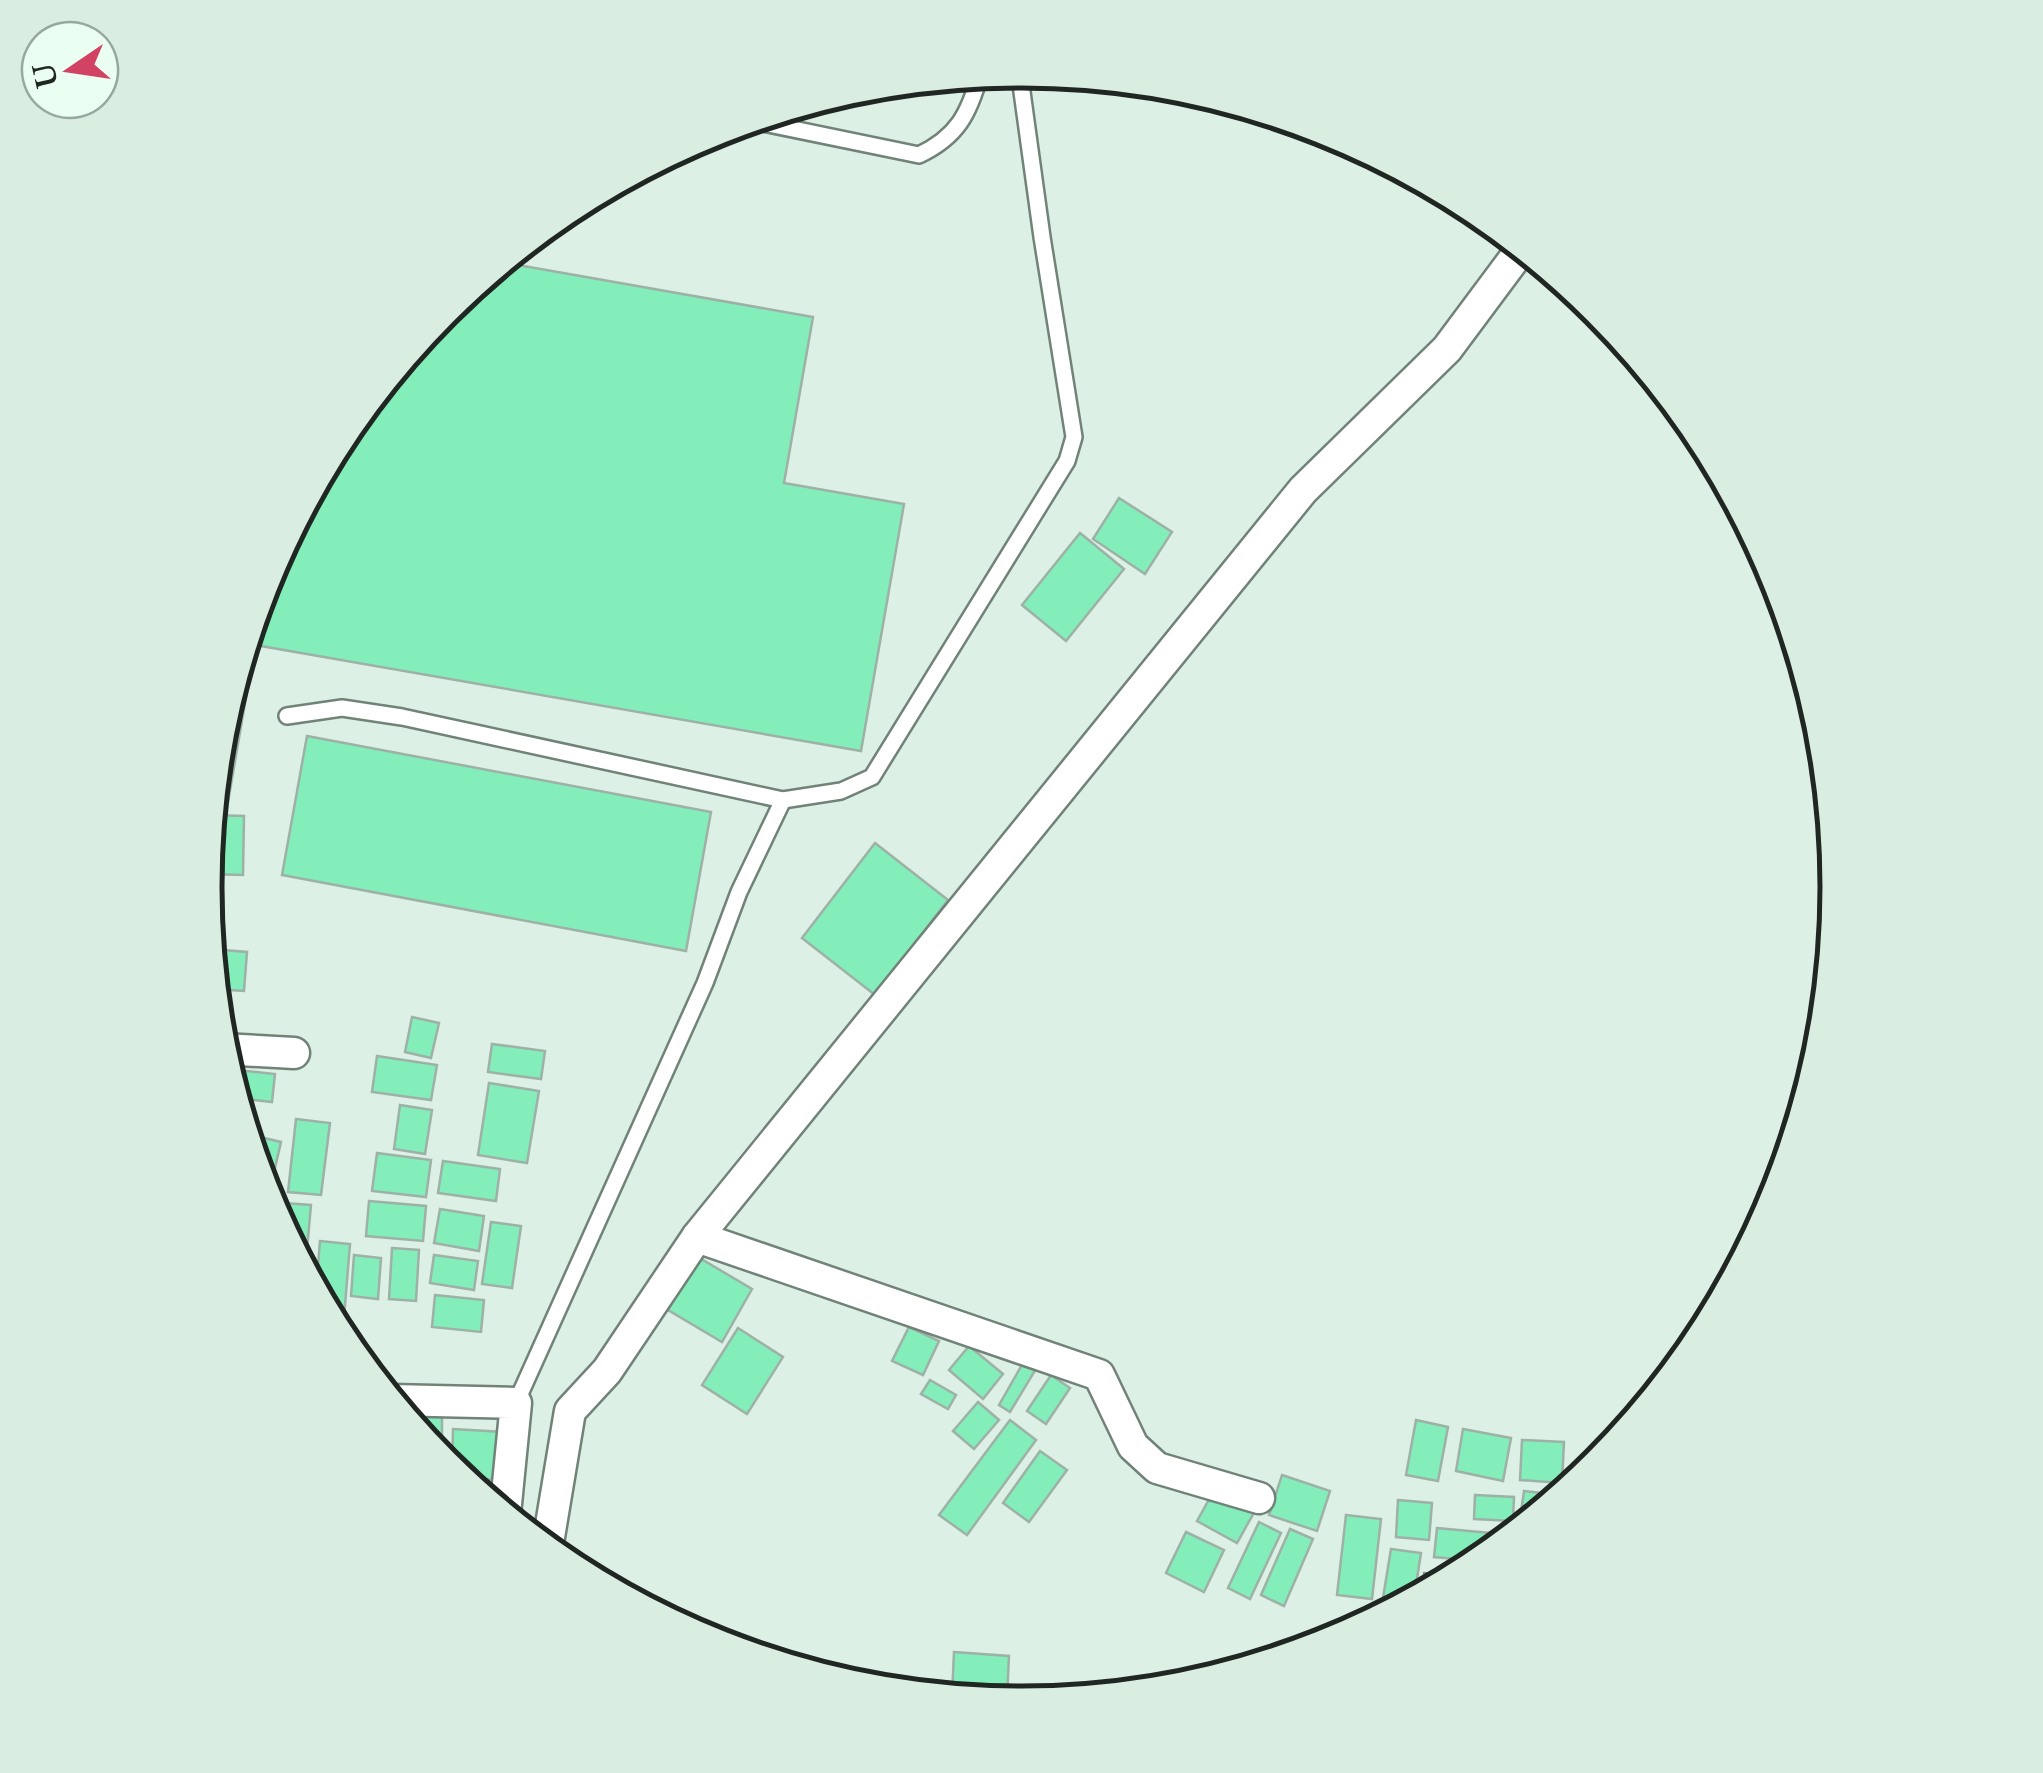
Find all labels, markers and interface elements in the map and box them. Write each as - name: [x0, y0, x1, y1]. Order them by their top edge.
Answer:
- north arrow: [20, 20, 120, 120]
- text: U: [26, 59, 66, 91]

